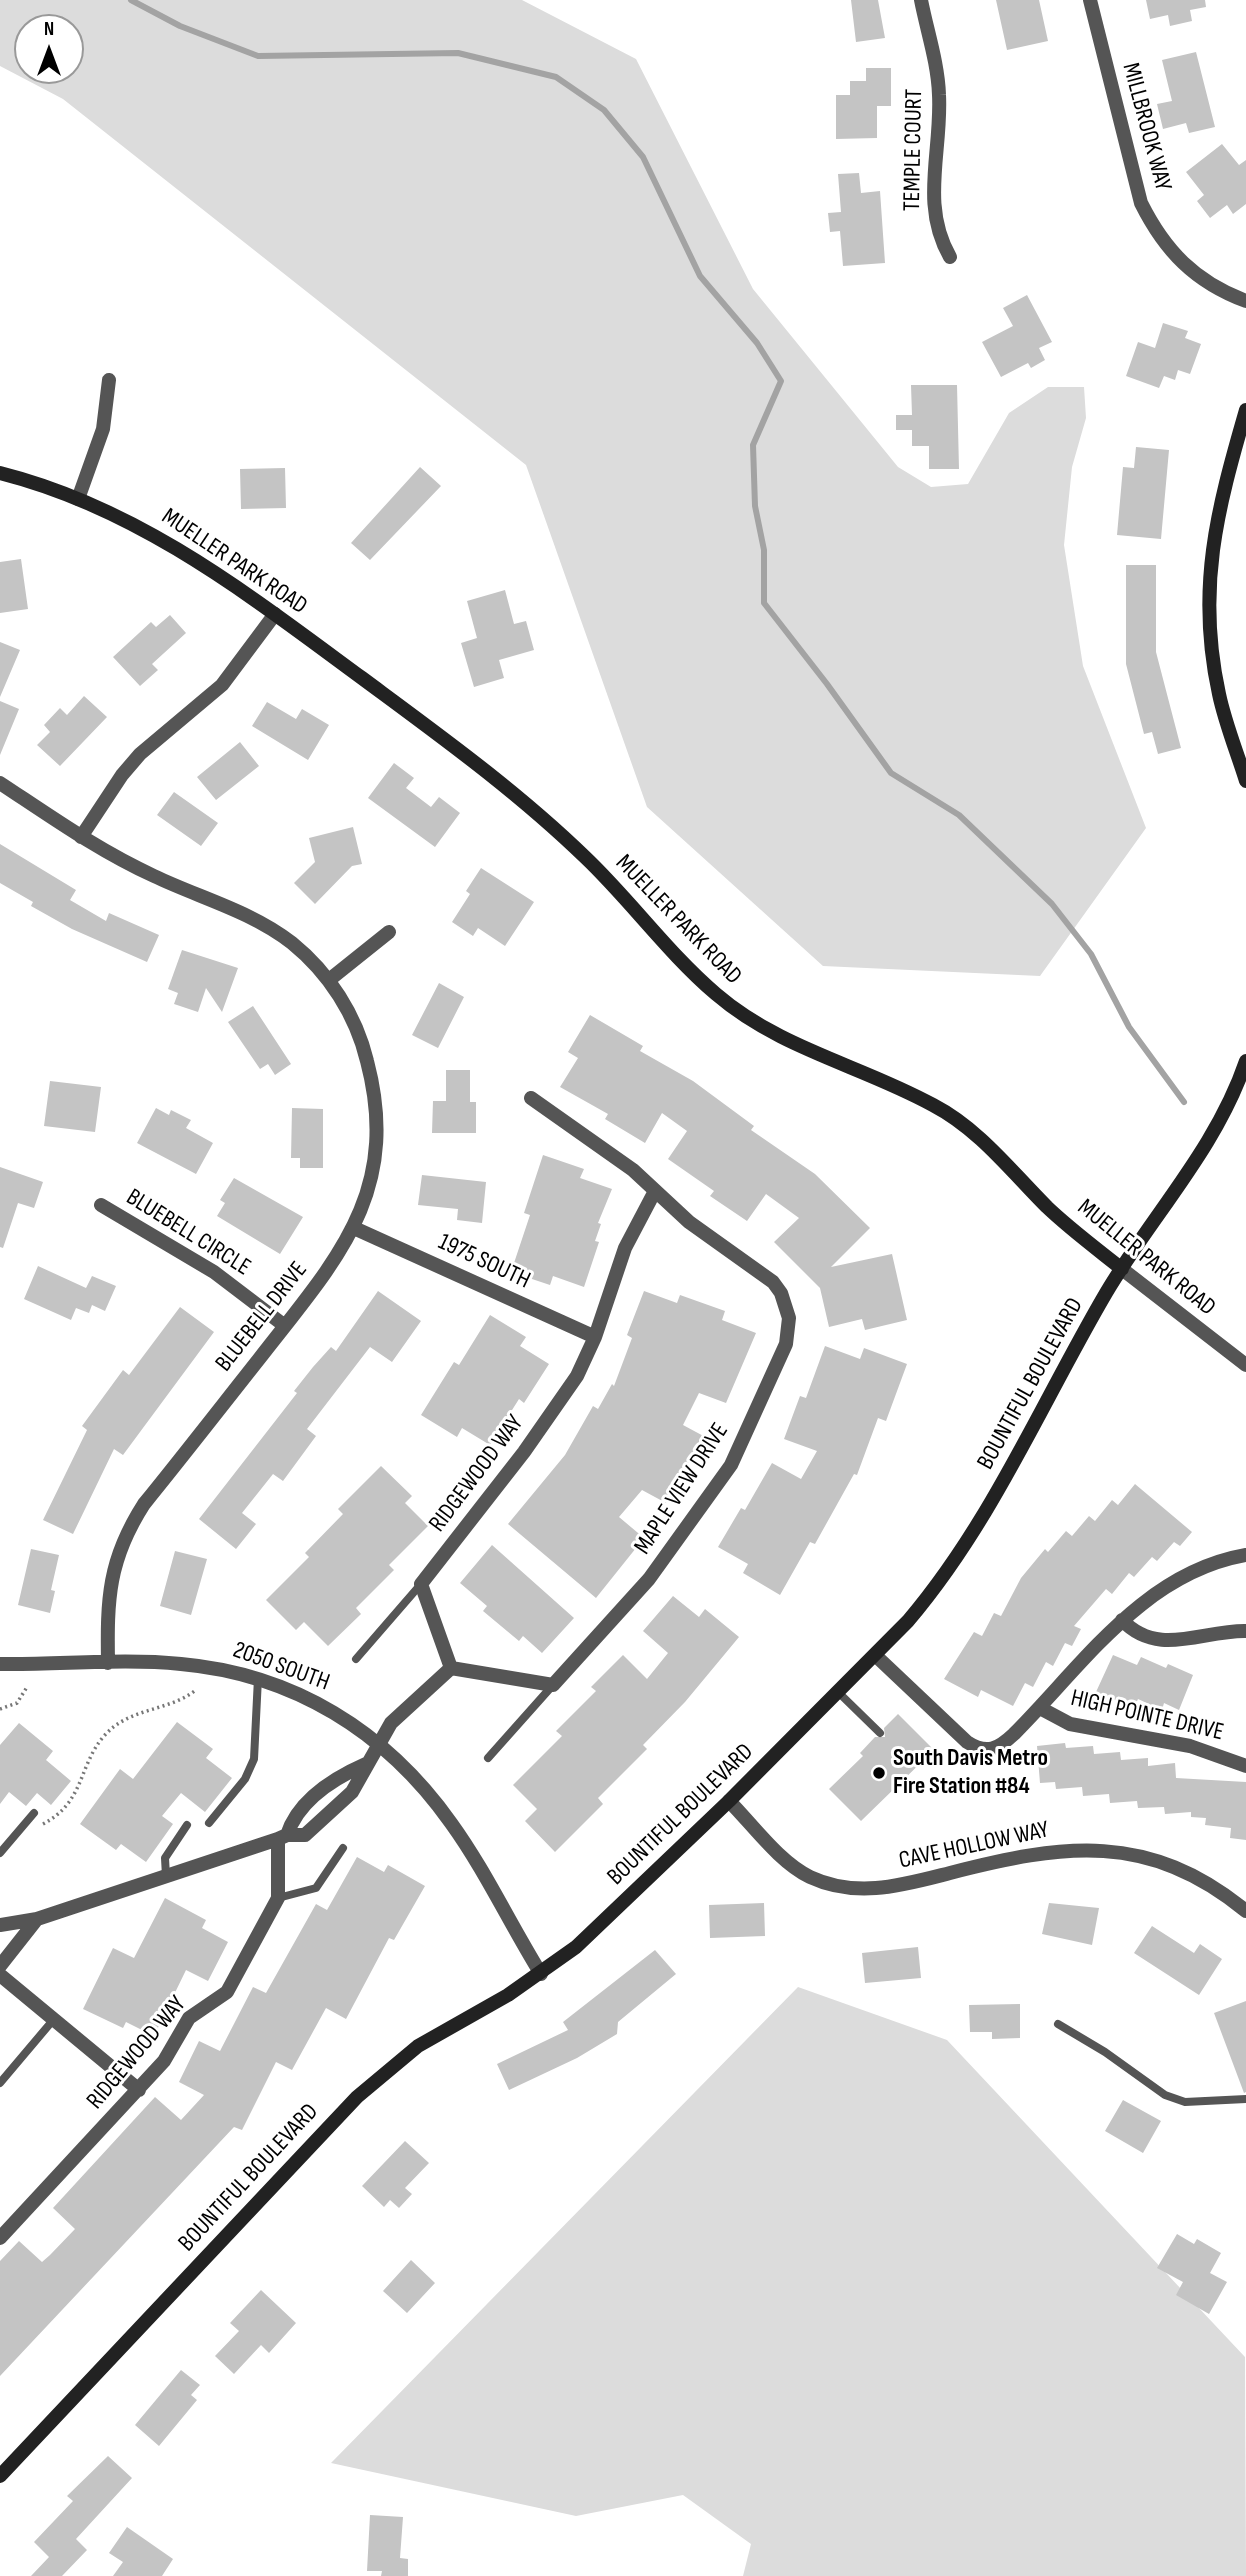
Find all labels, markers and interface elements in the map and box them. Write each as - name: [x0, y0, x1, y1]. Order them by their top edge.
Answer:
- north arrow: [14, 14, 84, 84]
- text: N: [44, 18, 54, 41]
- street label: MILLBROOK WAY: [1115, 60, 1177, 194]
- street label: TEMPLE COURT: [899, 89, 929, 211]
- street label: MUELLER PARK ROAD: [156, 503, 312, 621]
- street label: MUELLER PARK ROAD: [609, 849, 747, 991]
- street label: BLUEBELL CIRCLE: [121, 1183, 255, 1283]
- street label: MUELLER PARK ROAD: [1071, 1194, 1221, 1322]
- street label: 1975 SOUTH: [434, 1228, 534, 1296]
- street label: BLUEBELL DRIVE: [210, 1256, 314, 1378]
- street label: BOUNTIFUL BOULEVARD: [972, 1293, 1090, 1475]
- street label: RIDGEWOOD WAY: [424, 1410, 530, 1538]
- street label: MAPLE VIEW DRIVE: [629, 1418, 735, 1560]
- street label: 2050 SOUTH: [229, 1636, 333, 1698]
- street label: HIGH POINTE DRIVE: [1068, 1684, 1226, 1748]
- street label: BOUNTIFUL BOULEVARD: [602, 1738, 760, 1892]
- place label: South Davis Metro Fire Station #84: [893, 1745, 1048, 1801]
- marker: South Davis Metro Fire Station #84: [871, 1765, 887, 1781]
- street label: CAVE HOLLOW WAY: [896, 1816, 1052, 1876]
- street label: RIDGEWOOD WAY: [81, 1991, 193, 2115]
- street label: BOUNTIFUL BOULEVARD: [173, 2098, 325, 2258]

